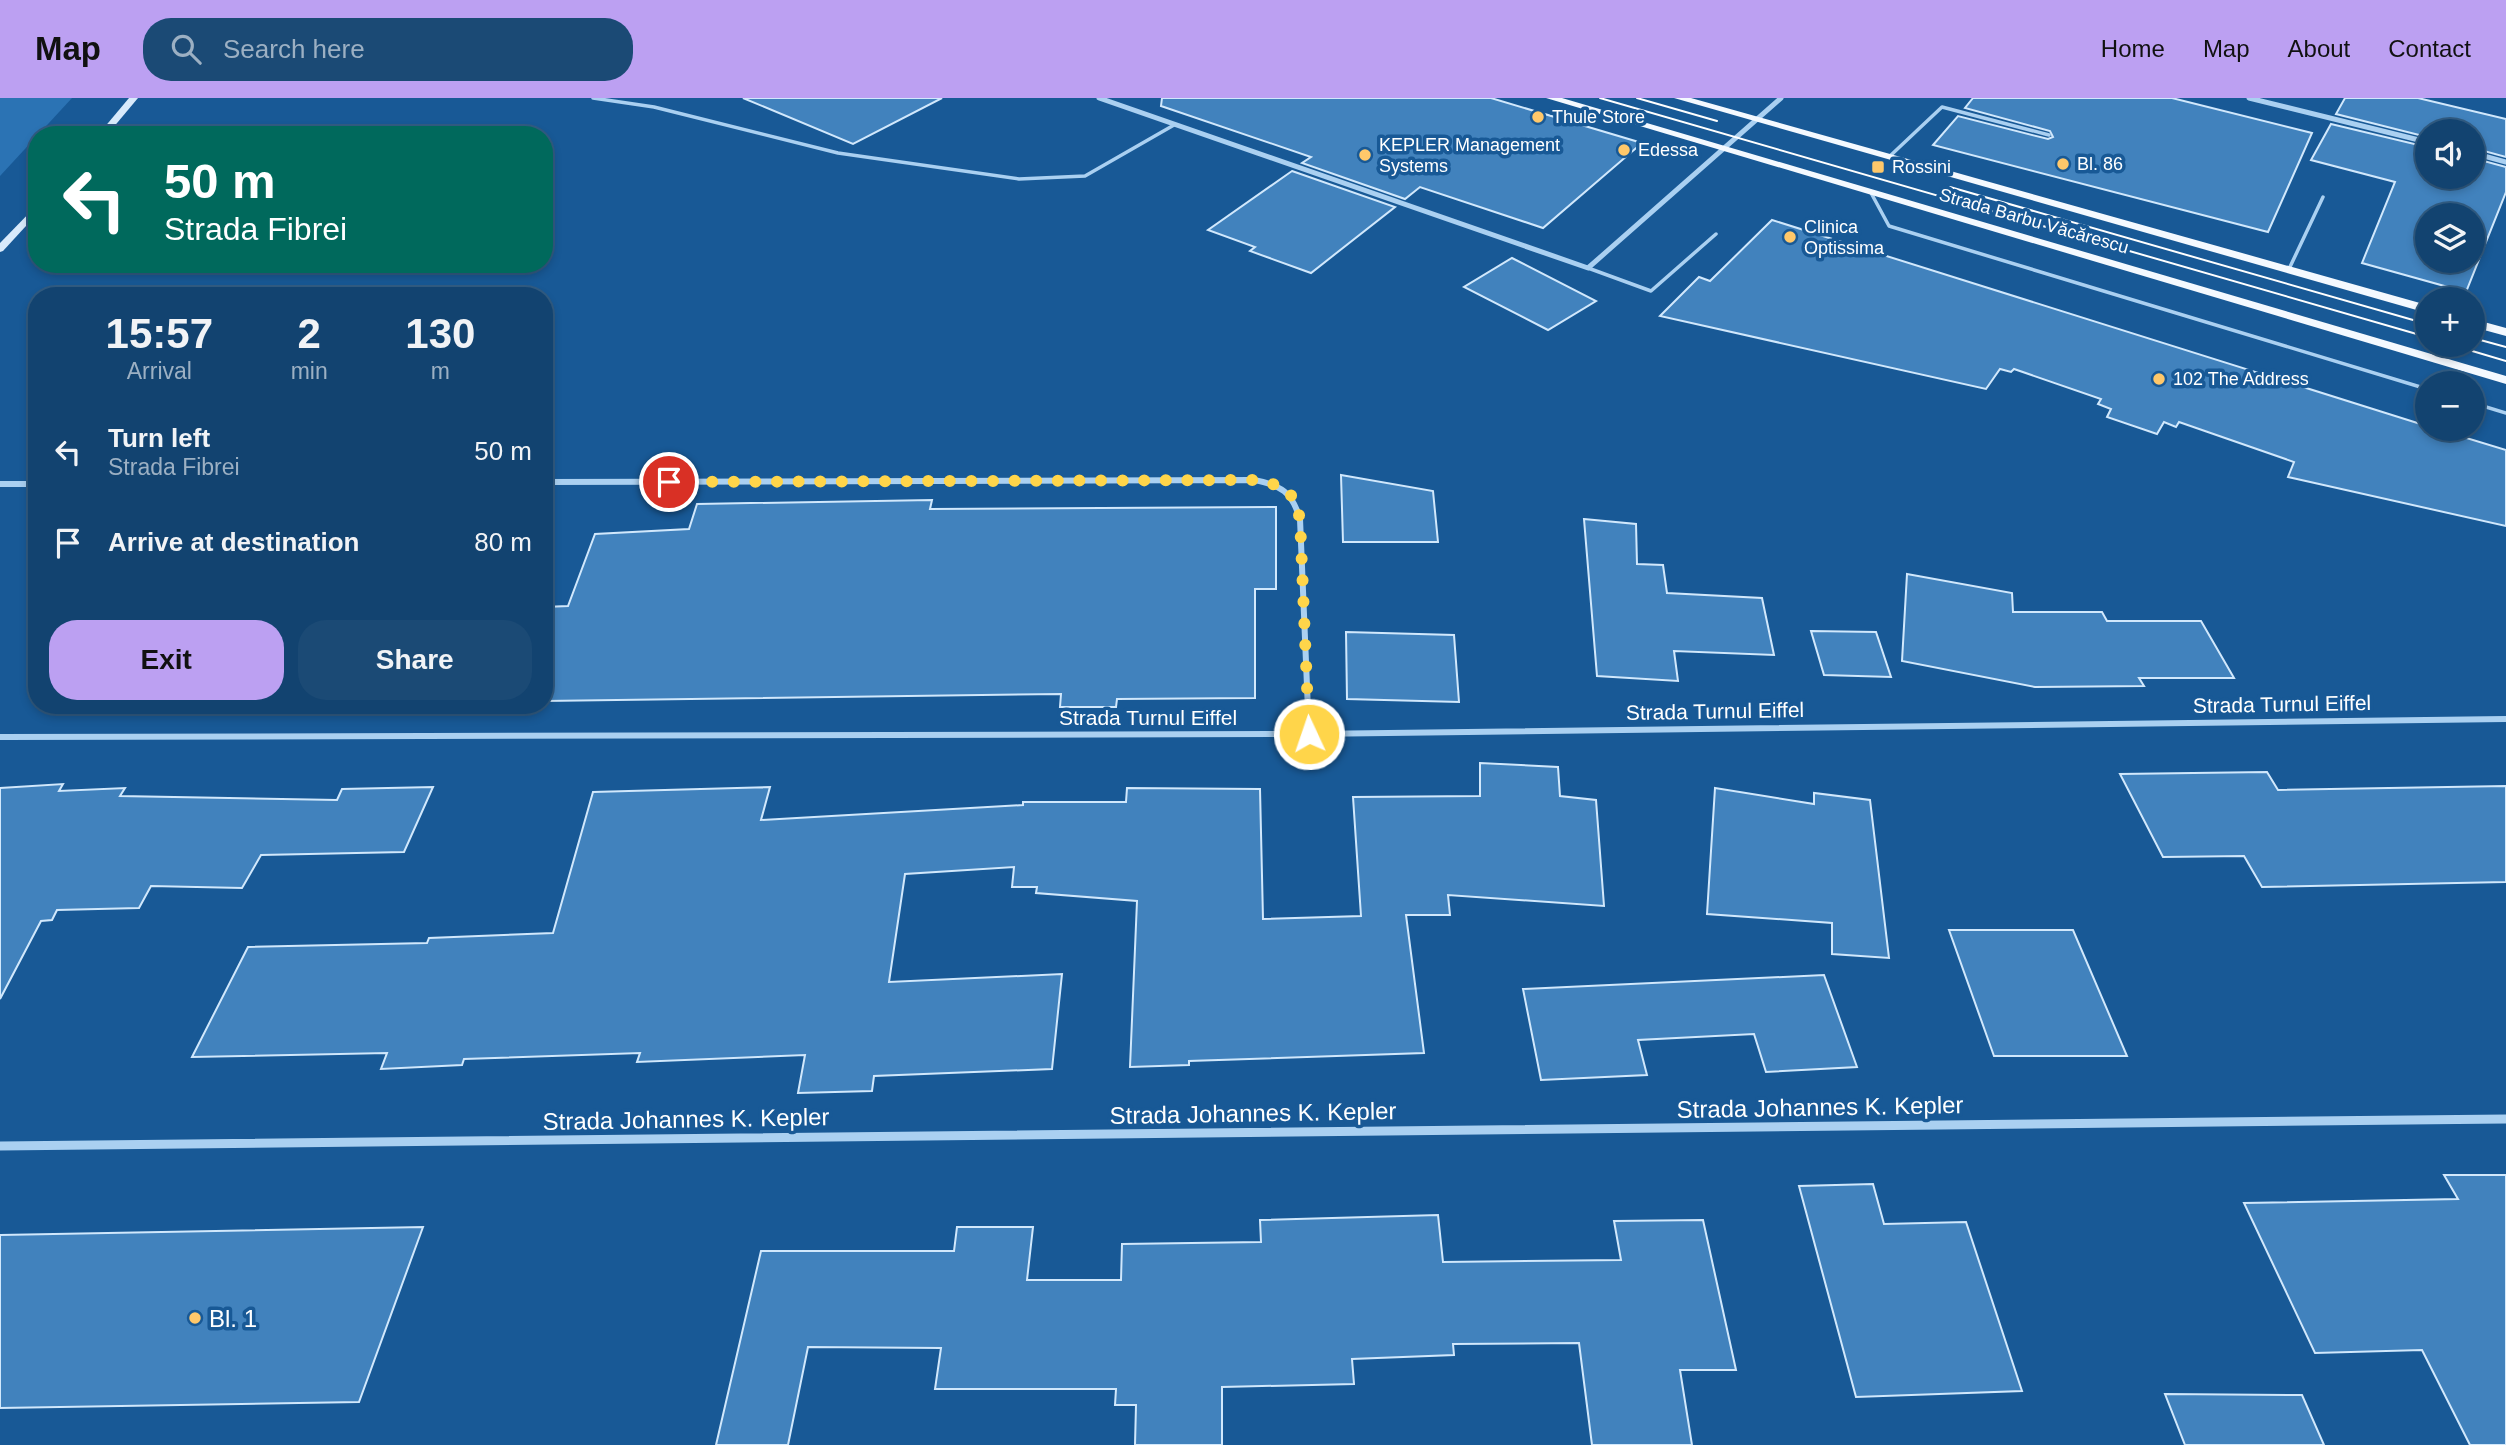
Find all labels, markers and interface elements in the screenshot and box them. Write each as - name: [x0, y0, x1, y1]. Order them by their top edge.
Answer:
- search box: [143, 18, 633, 81]
- text: Map: [35, 30, 101, 67]
- icon: search: [167, 30, 205, 68]
- text: Search here: [223, 34, 365, 64]
- text: Home: [2101, 35, 2165, 62]
- text: Map: [2203, 35, 2250, 62]
- text: About: [2288, 35, 2350, 62]
- text: Contact: [2388, 35, 2471, 62]
- place label: Thule Store: [1552, 107, 1645, 127]
- marker: Thule Store: [1530, 109, 1546, 125]
- map controls: [2415, 119, 2485, 441]
- button: sound: [2415, 119, 2485, 189]
- place label: KEPLER Management Systems: [1379, 135, 1560, 176]
- place label: Edessa: [1638, 140, 1699, 160]
- marker: Edessa: [1616, 142, 1632, 158]
- marker: KEPLER Management Systems: [1357, 147, 1373, 163]
- icon: left: [49, 154, 140, 245]
- text: 50 m: [164, 154, 276, 208]
- place label: Bl. 86: [2077, 154, 2123, 174]
- marker: Bl. 86: [2055, 156, 2071, 172]
- place label: Rossini: [1892, 157, 1951, 177]
- marker: Rossini: [1870, 159, 1886, 175]
- street label: Strada Barbu Văcărescu: [1937, 184, 2131, 258]
- button: layers: [2415, 203, 2485, 273]
- text: Strada Fibrei: [164, 211, 347, 247]
- place label: Clinica Optissima: [1804, 217, 1885, 258]
- marker: Clinica Optissima: [1782, 229, 1798, 245]
- button: +: [2415, 287, 2485, 357]
- text: 15:57: [106, 310, 213, 357]
- text: 2: [297, 310, 321, 357]
- text: 130: [405, 310, 475, 357]
- text: Arrival: [127, 358, 192, 384]
- text: min: [291, 358, 328, 384]
- text: m: [431, 358, 450, 384]
- place label: 102 The Address: [2173, 369, 2309, 389]
- marker: 102 The Address: [2151, 371, 2167, 387]
- button: −: [2415, 371, 2485, 441]
- text: Turn left: [108, 423, 210, 453]
- icon: left: [49, 433, 87, 471]
- text: 50 m: [474, 436, 532, 466]
- pin: [639, 452, 699, 512]
- text: Strada Fibrei: [108, 454, 240, 480]
- icon: arrive: [650, 463, 688, 501]
- icon: arrive: [49, 524, 87, 562]
- text: Arrive at destination: [108, 527, 359, 557]
- text: 80 m: [474, 527, 532, 557]
- button: Exit: [49, 620, 284, 700]
- button: Share: [298, 620, 532, 700]
- street label: Strada Turnul Eiffel: [2193, 691, 2371, 717]
- position arrow: [1272, 697, 1346, 771]
- street label: Strada Turnul Eiffel: [1626, 698, 1804, 724]
- street label: Strada Turnul Eiffel: [1059, 706, 1237, 729]
- street label: Strada Johannes K. Kepler: [1676, 1091, 1964, 1123]
- street label: Strada Johannes K. Kepler: [1109, 1097, 1397, 1129]
- street label: Strada Johannes K. Kepler: [542, 1103, 830, 1135]
- place label: Bl. 1: [209, 1305, 257, 1332]
- marker: Bl. 1: [187, 1310, 203, 1326]

